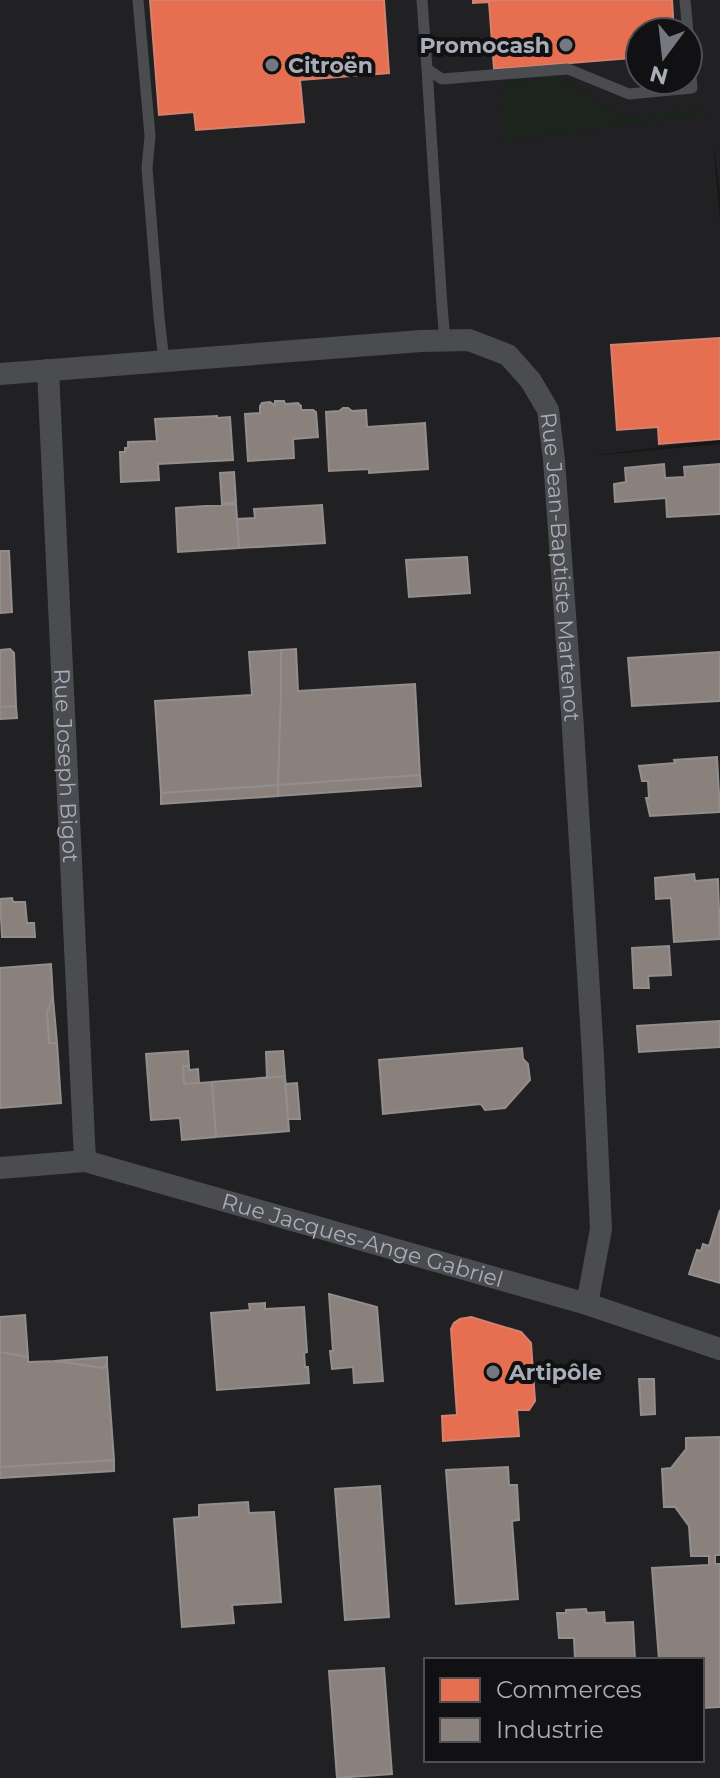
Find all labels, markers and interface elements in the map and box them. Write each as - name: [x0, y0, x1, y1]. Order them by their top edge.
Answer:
- north arrow: [624, 16, 704, 96]
- place label: Promocash: [419, 32, 550, 59]
- marker: Promocash: [557, 36, 575, 54]
- place label: Citroën: [288, 52, 373, 79]
- marker: Citroën: [263, 56, 281, 74]
- text: N: [647, 59, 671, 90]
- street label: Rue Jean-Baptiste Martenot: [535, 411, 586, 723]
- street label: Rue Joseph Bigot: [48, 668, 85, 863]
- street label: Rue Jacques-Ange Gabriel: [219, 1187, 506, 1293]
- place label: Artipôle: [508, 1359, 602, 1386]
- marker: Artipôle: [484, 1363, 502, 1381]
- legend: [424, 1658, 704, 1762]
- text: Commerces: [496, 1675, 642, 1704]
- text: Industrie: [496, 1715, 604, 1744]

